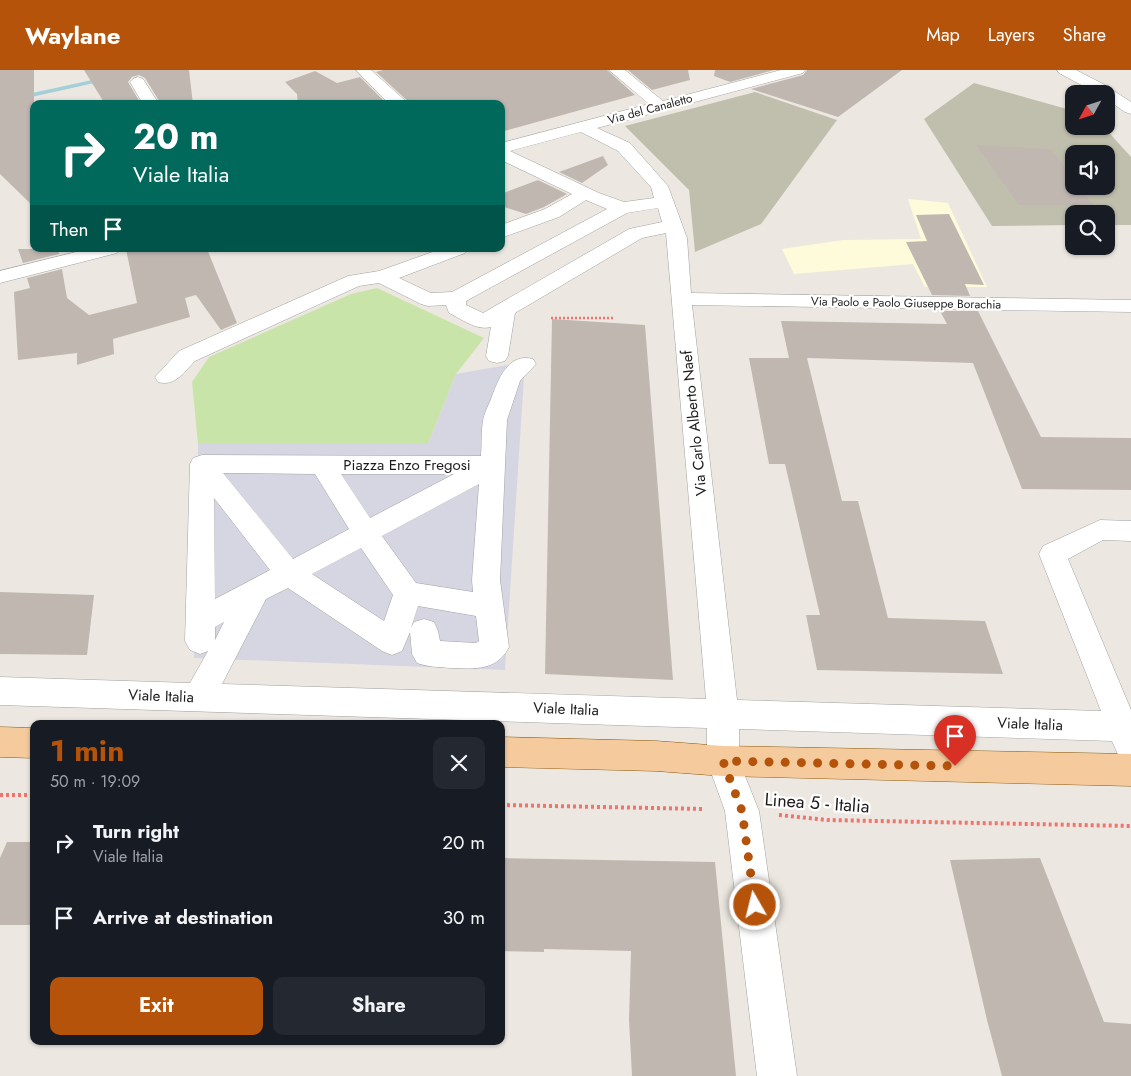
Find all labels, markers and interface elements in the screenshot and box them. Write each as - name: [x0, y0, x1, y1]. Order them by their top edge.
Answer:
- text: Waylane: [25, 18, 120, 53]
- text: Map: [926, 22, 960, 48]
- text: Layers: [988, 22, 1035, 48]
- text: Share: [1063, 22, 1106, 48]
- north arrow: [1065, 85, 1115, 135]
- map controls: [1065, 85, 1115, 255]
- street label: Via del Canaletto: [606, 89, 695, 129]
- text: 20 m: [133, 112, 218, 162]
- icon: right: [50, 120, 115, 185]
- button: sound: [1065, 145, 1115, 195]
- text: Viale Italia: [133, 158, 229, 190]
- button: search: [1065, 205, 1115, 255]
- icon: arrive: [99, 215, 127, 243]
- text: Then: [50, 216, 89, 243]
- street label: Via Paolo e Paolo Giuseppe Borachia: [811, 292, 1002, 314]
- street label: Via Carlo Alberto Naef: [675, 348, 713, 497]
- street label: Piazza Enzo Fregosi: [343, 454, 471, 476]
- street label: Viale Italia: [128, 684, 194, 708]
- street label: Viale Italia: [533, 697, 599, 721]
- street label: Viale Italia: [997, 712, 1063, 736]
- pin: [934, 715, 976, 766]
- icon: arrive: [941, 722, 969, 750]
- text: 1 min: [50, 729, 124, 772]
- button: close: [433, 737, 485, 789]
- text: 50 m · 19:09: [50, 770, 140, 793]
- street label: Linea 5 - Italia: [764, 786, 870, 820]
- text: Turn right: [93, 818, 179, 845]
- icon: right: [50, 829, 78, 857]
- text: 20 m: [442, 829, 485, 856]
- text: Viale Italia: [93, 845, 163, 868]
- position arrow: [728, 878, 780, 930]
- icon: arrive: [50, 904, 78, 932]
- text: Arrive at destination: [93, 904, 273, 931]
- text: 30 m: [443, 904, 485, 931]
- button: Exit: [50, 977, 263, 1035]
- button: Share: [273, 977, 485, 1035]

